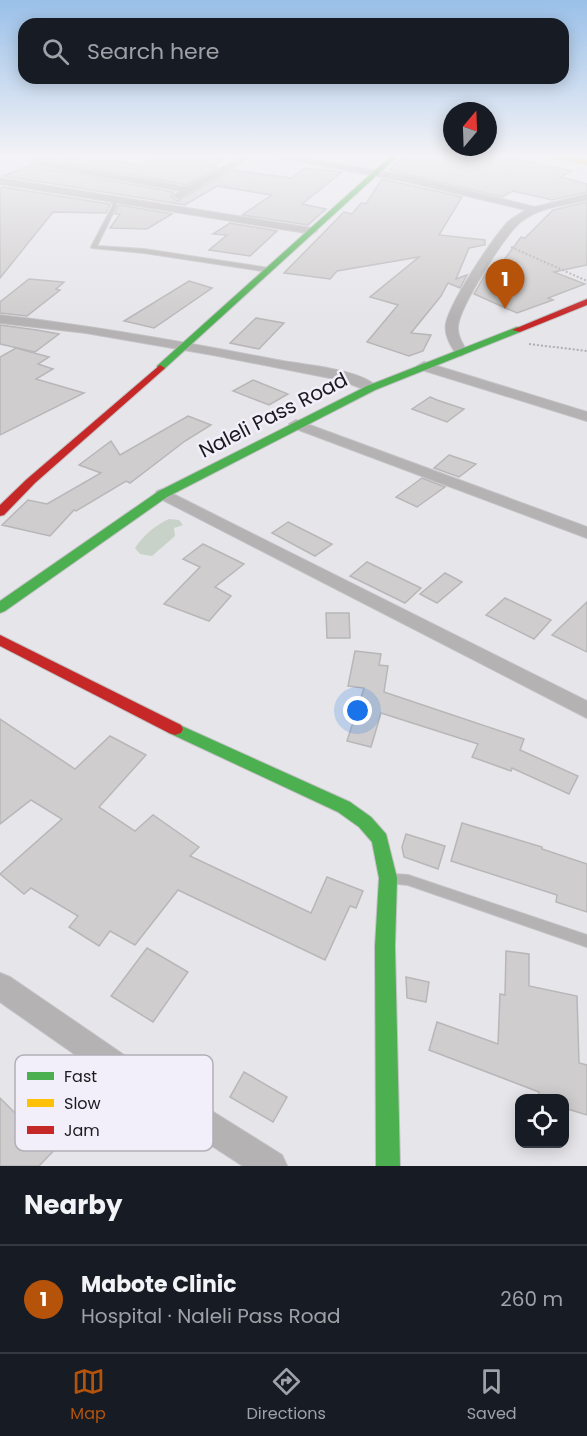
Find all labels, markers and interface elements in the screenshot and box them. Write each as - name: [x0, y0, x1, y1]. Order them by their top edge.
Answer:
- search box: [18, 18, 569, 84]
- icon: search: [39, 35, 72, 68]
- text: Search here: [87, 36, 220, 67]
- north arrow: [443, 102, 497, 156]
- pin: 1: [486, 260, 524, 309]
- street label: Naleli Pass Road: [194, 365, 352, 465]
- your location: [343, 696, 372, 725]
- legend: [15, 1055, 213, 1151]
- text: Fast: [64, 1065, 97, 1088]
- text: Slow: [64, 1092, 101, 1115]
- map controls: [515, 1094, 569, 1148]
- button: locate: [515, 1094, 569, 1148]
- text: Jam: [64, 1119, 100, 1142]
- text: Nearby: [24, 1187, 122, 1223]
- text: Mabote Clinic: [81, 1269, 237, 1300]
- text: 1: [40, 1285, 47, 1313]
- text: 260 m: [500, 1285, 563, 1313]
- text: Hospital · Naleli Pass Road: [81, 1302, 341, 1330]
- tab: Map: [70, 1365, 106, 1426]
- tab: Directions: [247, 1365, 326, 1426]
- tab: Saved: [467, 1365, 517, 1426]

